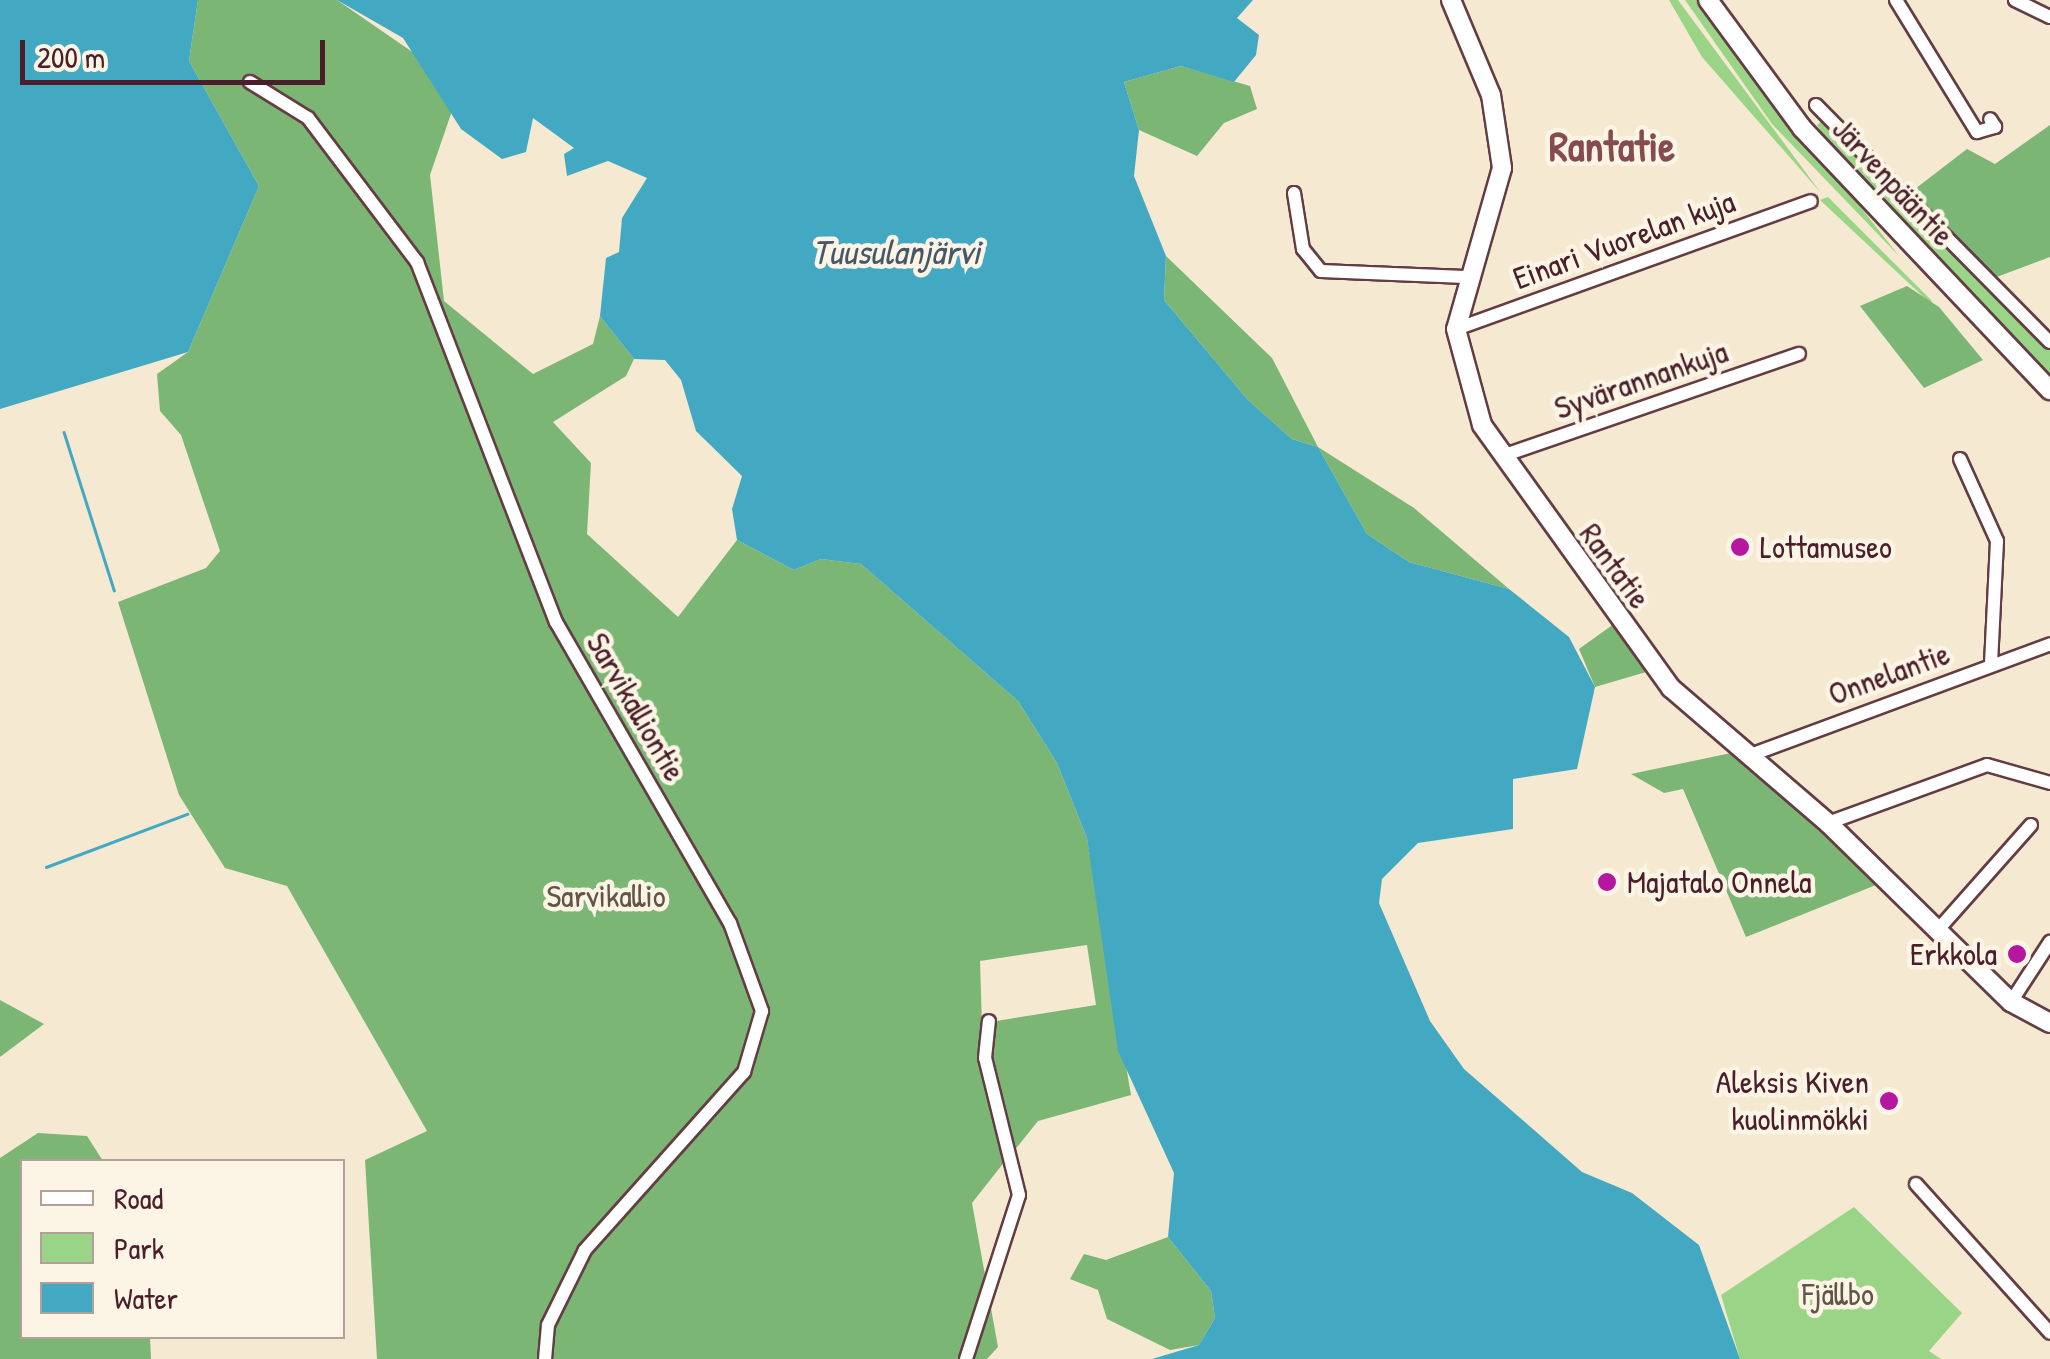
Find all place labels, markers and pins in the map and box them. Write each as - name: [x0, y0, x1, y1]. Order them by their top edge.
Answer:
- place label: Lottamuseo: [1760, 528, 1892, 566]
- marker: Lottamuseo: [1729, 536, 1751, 558]
- place label: Majatalo Onnela: [1627, 863, 1811, 901]
- marker: Majatalo Onnela: [1596, 871, 1618, 893]
- place label: Erkkola: [1910, 935, 1997, 973]
- marker: Erkkola: [2006, 943, 2028, 965]
- place label: Aleksis Kiven kuolinmökki: [1716, 1064, 1869, 1139]
- marker: Aleksis Kiven kuolinmökki: [1878, 1090, 1900, 1112]

